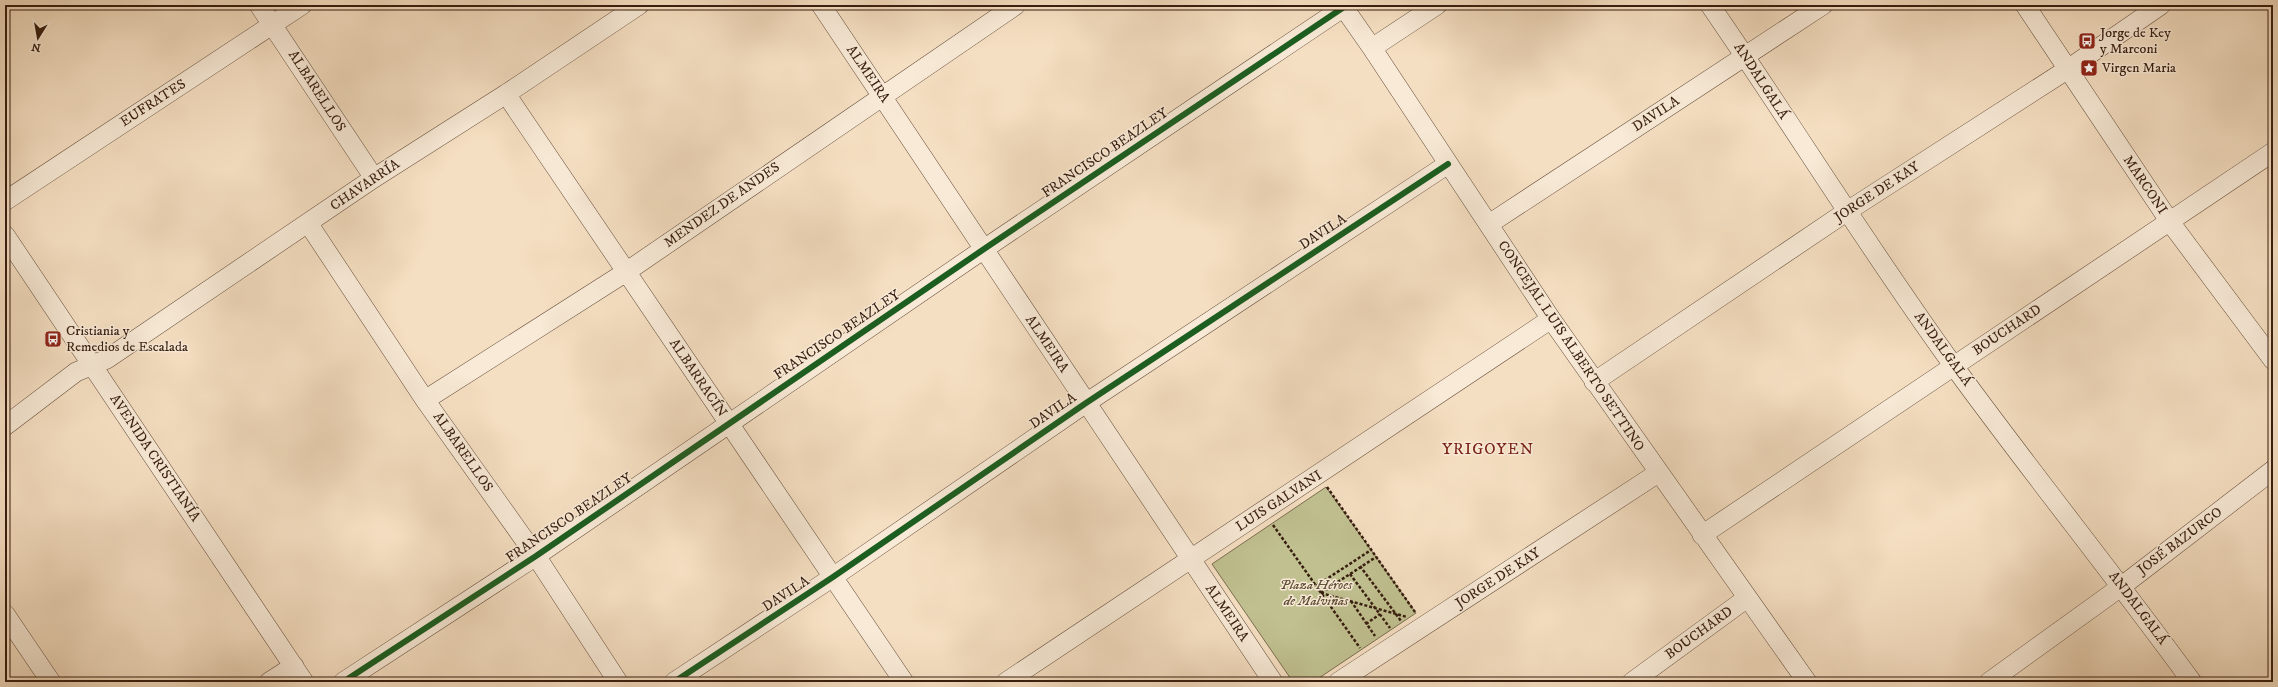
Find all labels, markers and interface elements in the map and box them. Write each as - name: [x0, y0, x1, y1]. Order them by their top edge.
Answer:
- north arrow: [18, 18, 58, 58]
- place label: Jorge de Key y Marconi: [2098, 24, 2171, 58]
- bus stop icon: Jorge de Key y Marconi: [2077, 31, 2097, 51]
- text: N: [31, 39, 42, 55]
- street label: ANDALGALÁ: [1730, 39, 1793, 124]
- street label: ALMEIRA: [842, 42, 894, 107]
- street label: ALBARELLOS: [284, 47, 350, 135]
- place icon: Virgen Maria: [2079, 58, 2099, 78]
- place label: Virgen Maria: [2101, 59, 2176, 77]
- street label: EUFRATES: [117, 75, 189, 131]
- street label: DAVILA: [1629, 92, 1684, 136]
- street label: FRANCISCO BEAZLEY: [1038, 104, 1172, 202]
- street label: MARCONI: [2119, 152, 2171, 218]
- street label: CHAVARRÍA: [327, 155, 404, 215]
- street label: MENDEZ DE ANDES: [661, 158, 783, 252]
- street label: JORGE DE KAY: [1829, 158, 1923, 227]
- street label: DAVILA: [1296, 210, 1351, 254]
- street label: CONCEJAL LUIS ALBERTO SETTINO: [1494, 237, 1648, 455]
- street label: FRANCISCO BEAZLEY: [770, 286, 904, 384]
- street label: BOUCHARD: [1969, 300, 2045, 360]
- street label: ANDALGALÁ: [1910, 308, 1977, 391]
- street label: ALMEIRA: [1021, 312, 1073, 377]
- place label: Cristiania y Remedios de Escalada: [66, 322, 188, 356]
- bus stop icon: Cristiania y Remedios de Escalada: [43, 329, 63, 349]
- street label: ALBARRACÍN: [665, 335, 731, 421]
- street label: DAVILA: [1026, 388, 1081, 433]
- street label: AVENIDA CRISTIANÍA: [106, 391, 205, 526]
- street label: ALBARELLOS: [429, 409, 497, 495]
- district label: YRIGOYEN: [1442, 439, 1534, 459]
- street label: LUIS GALVANI: [1232, 466, 1326, 536]
- street label: FRANCISCO BEAZLEY: [502, 469, 636, 567]
- street label: JOSÉ BAZURCO: [2132, 503, 2226, 580]
- street label: JORGE DE KAY: [1450, 544, 1544, 613]
- street label: ANDALGALÁ: [2104, 568, 2172, 649]
- street label: DAVILA: [759, 572, 814, 616]
- park label: Plaza Héroes de Malvinas: [1280, 576, 1353, 610]
- street label: ALMEIRA: [1201, 581, 1253, 646]
- street label: BOUCHARD: [1662, 602, 1736, 664]

